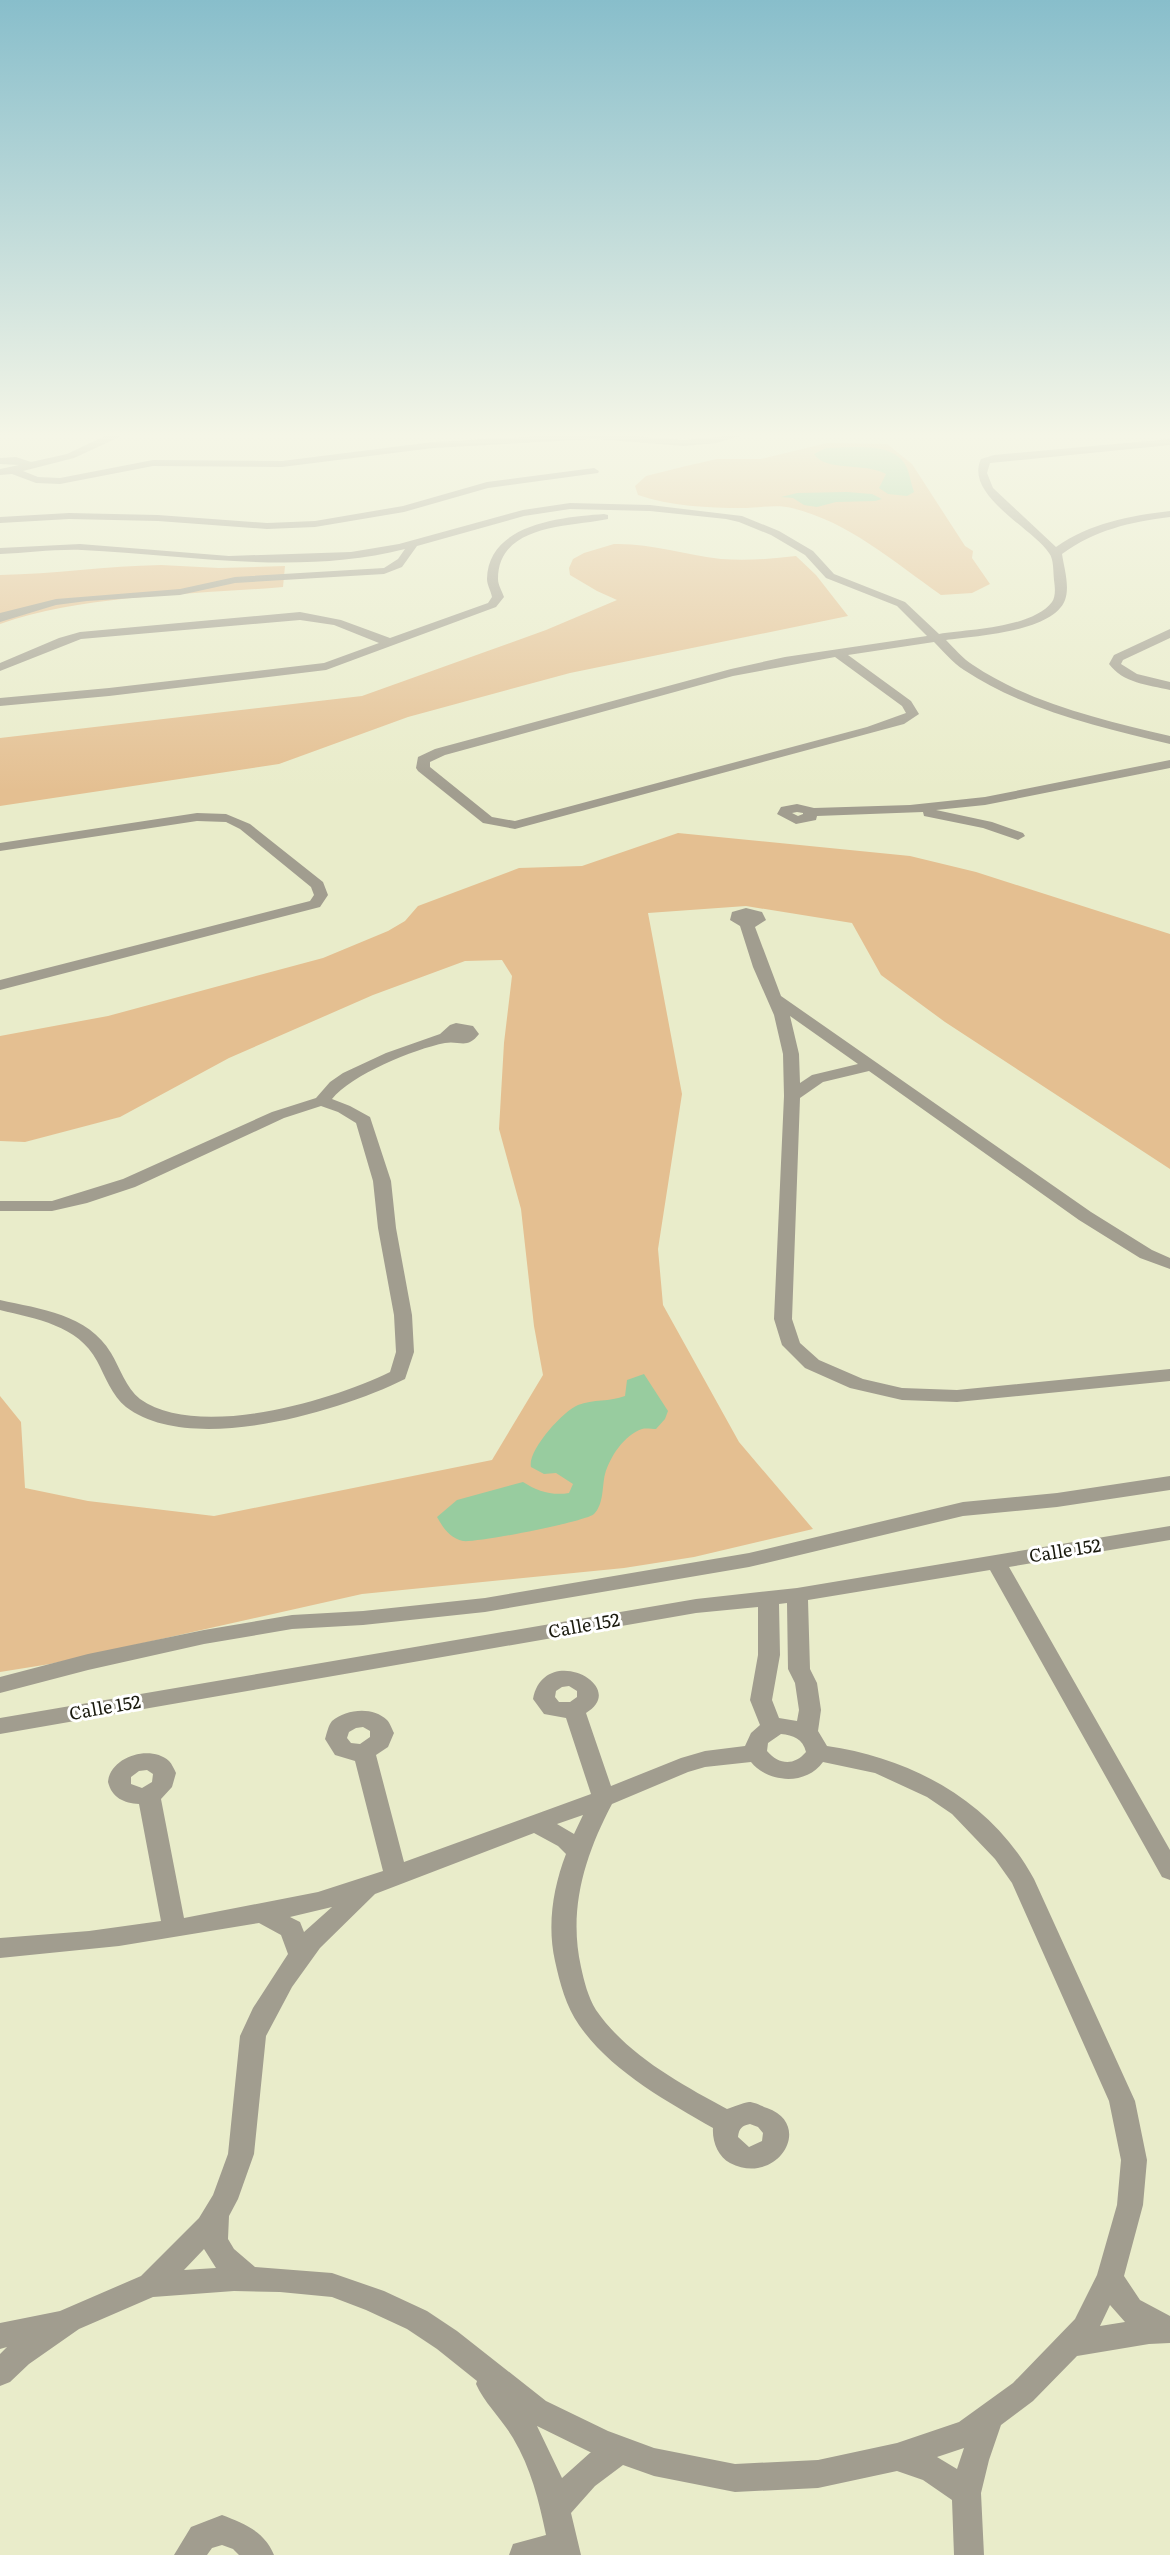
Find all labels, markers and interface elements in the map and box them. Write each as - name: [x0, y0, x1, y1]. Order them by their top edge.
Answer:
- street label: Calle 152: [1027, 1531, 1103, 1569]
- street label: Calle 152: [546, 1605, 622, 1644]
- street label: Calle 152: [67, 1687, 143, 1726]

